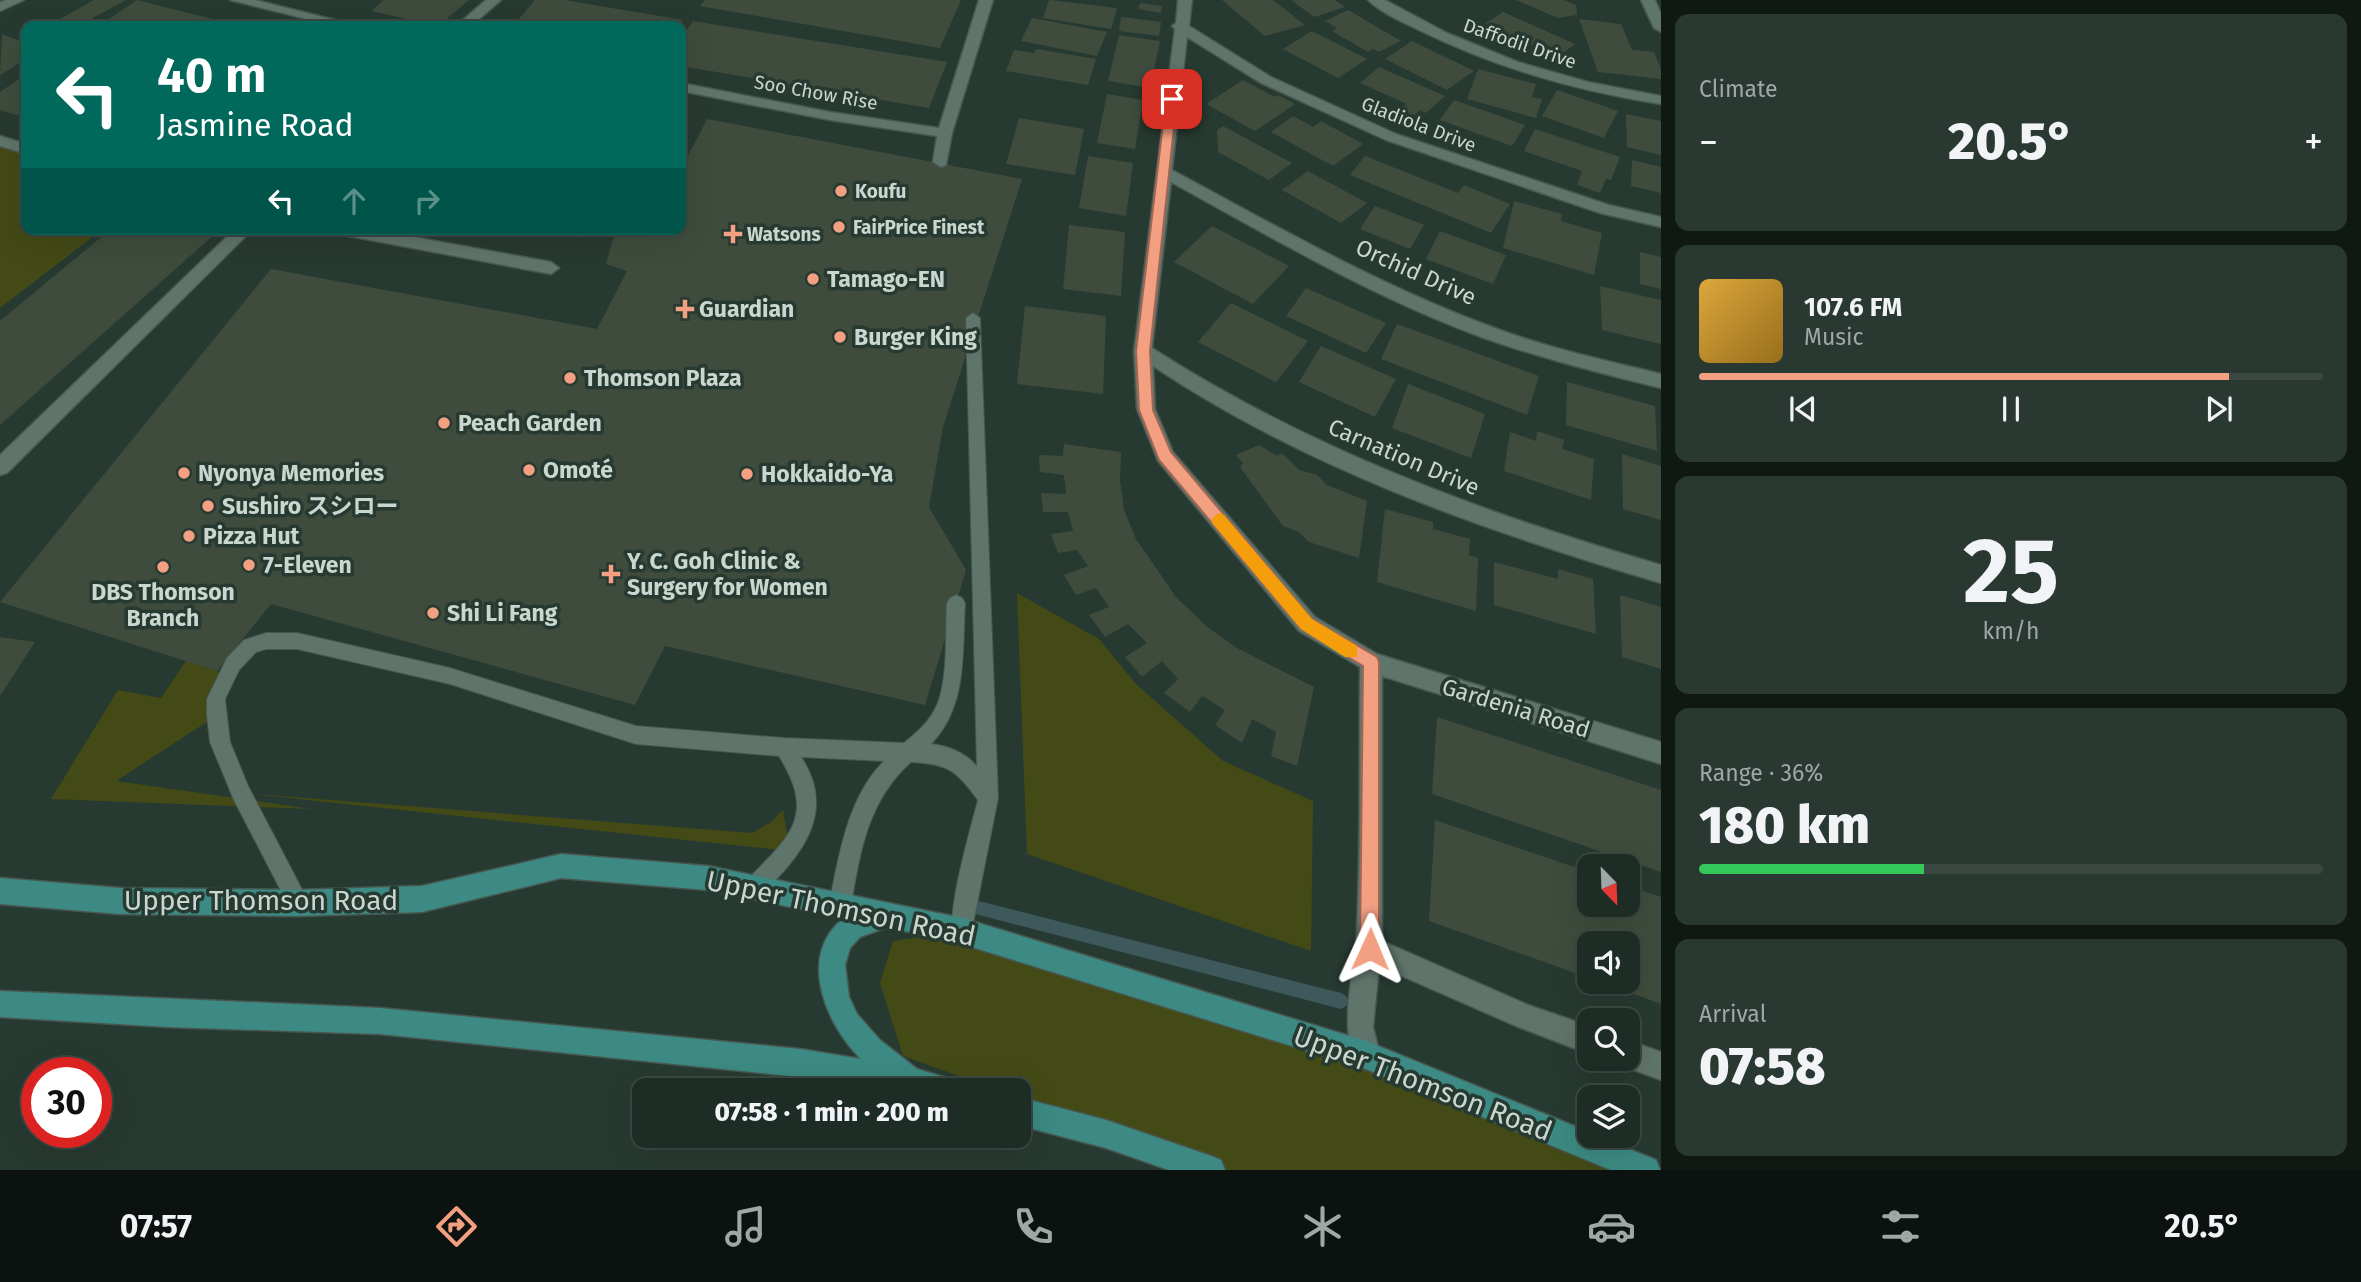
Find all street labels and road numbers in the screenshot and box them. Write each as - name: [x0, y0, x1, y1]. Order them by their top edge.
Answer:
- street label: Daffodil Drive: [1460, 13, 1579, 74]
- street label: Soo Chow Rise: [752, 70, 879, 115]
- street label: Gladiola Drive: [1358, 92, 1479, 157]
- street label: Orchid Drive: [1351, 233, 1481, 311]
- street label: Carnation Drive: [1324, 413, 1484, 501]
- street label: Gardenia Road: [1439, 672, 1593, 744]
- street label: Upper Thomson Road: [703, 864, 979, 953]
- street label: Upper Thomson Road: [124, 884, 398, 917]
- street label: Upper Thomson Road: [1289, 1019, 1557, 1148]

